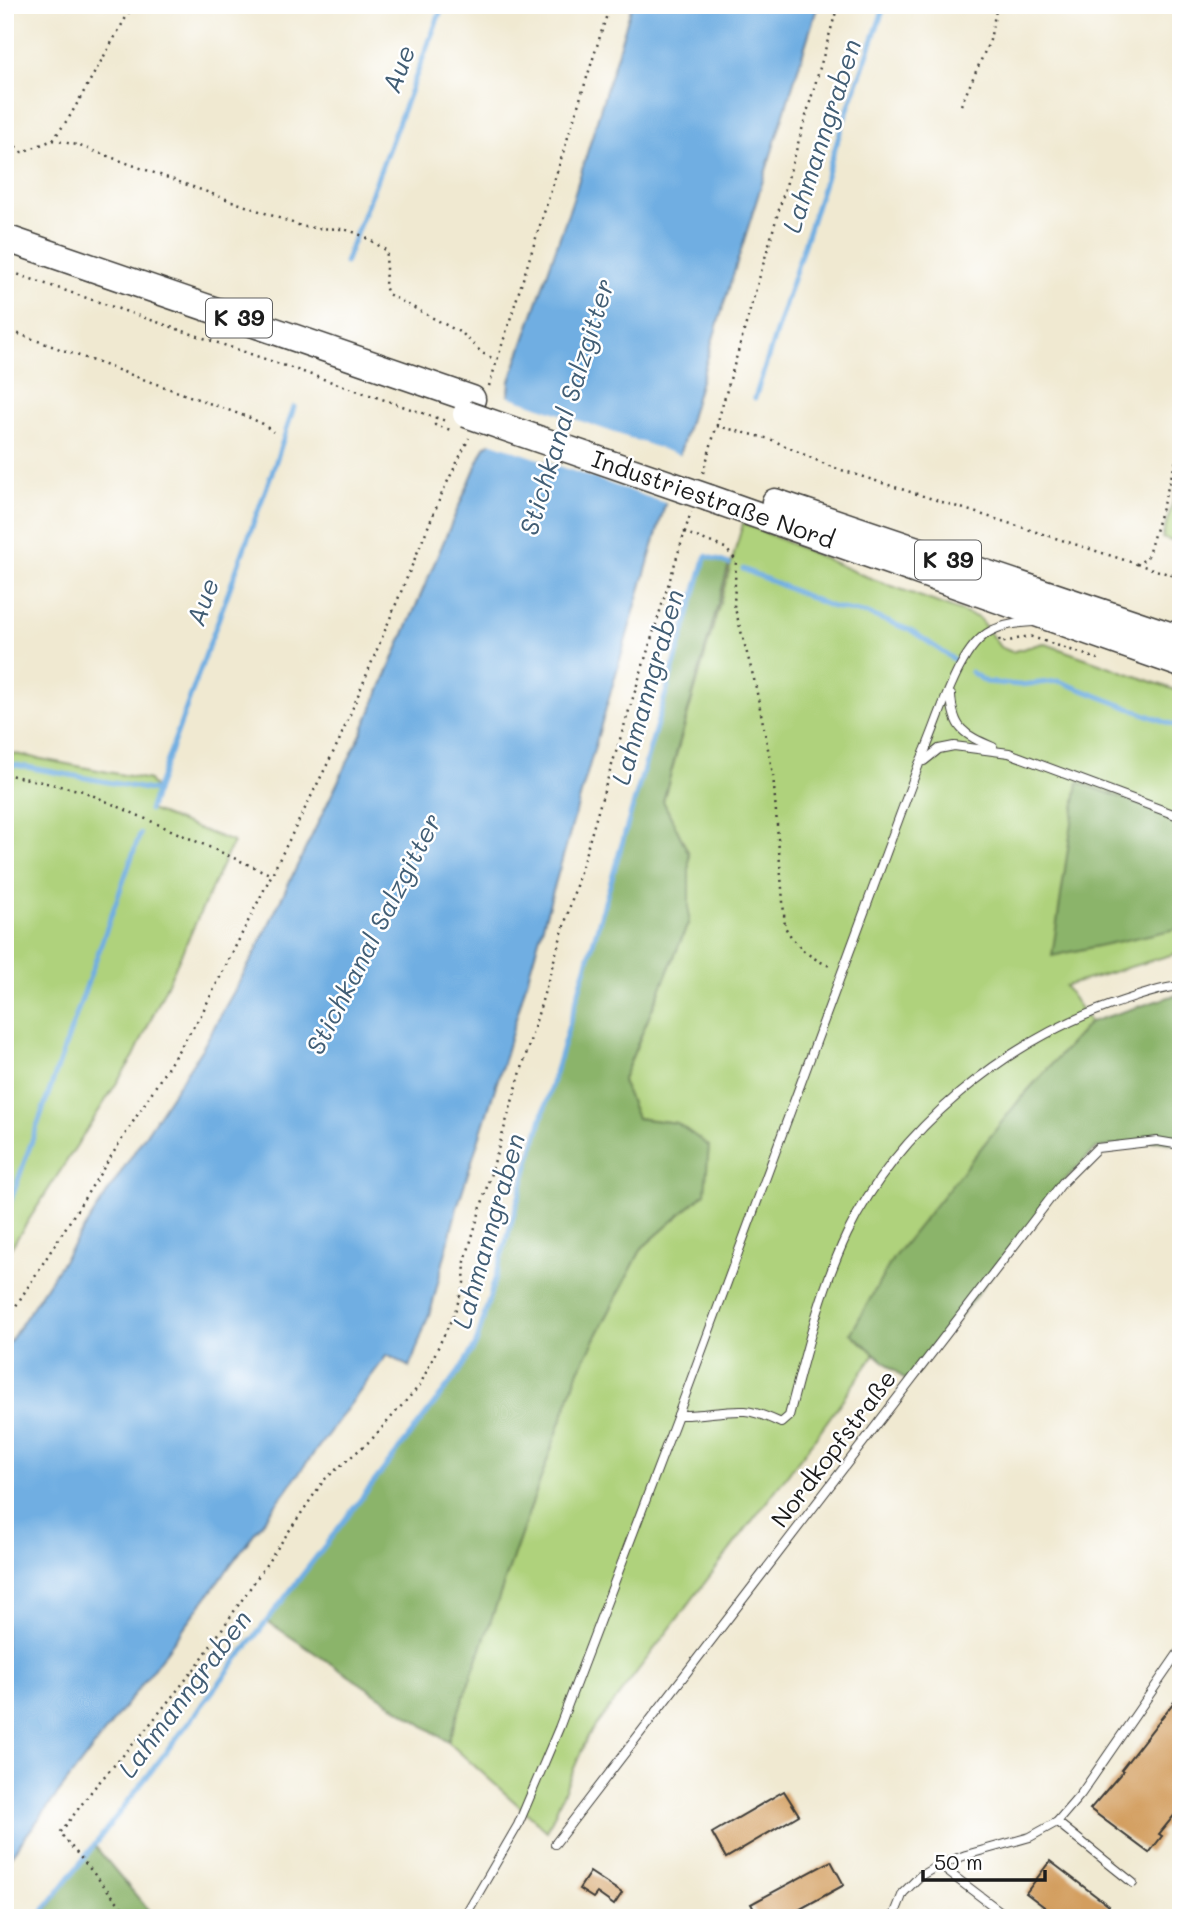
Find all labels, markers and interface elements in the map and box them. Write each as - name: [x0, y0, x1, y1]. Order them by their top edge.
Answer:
- water label: Lahmanngraben: [774, 35, 868, 237]
- water label: Aue: [374, 40, 423, 97]
- water label: Stichkanal Salzgitter: [511, 274, 621, 539]
- road number: K 39: [206, 298, 272, 338]
- street label: Industriestraße Nord: [588, 442, 839, 555]
- road number: K 39: [915, 540, 981, 580]
- water label: Aue: [178, 573, 226, 630]
- water label: Lahmanngraben: [603, 585, 691, 788]
- water label: Stichkanal Salzgitter: [298, 807, 449, 1060]
- water label: Lahmanngraben: [444, 1129, 532, 1332]
- street label: Nordkopfstraße: [763, 1363, 902, 1533]
- water label: Lahmanngraben: [110, 1603, 258, 1784]
- scale bar: [923, 1839, 1046, 1883]
- text: 50 m: [934, 1848, 983, 1875]

